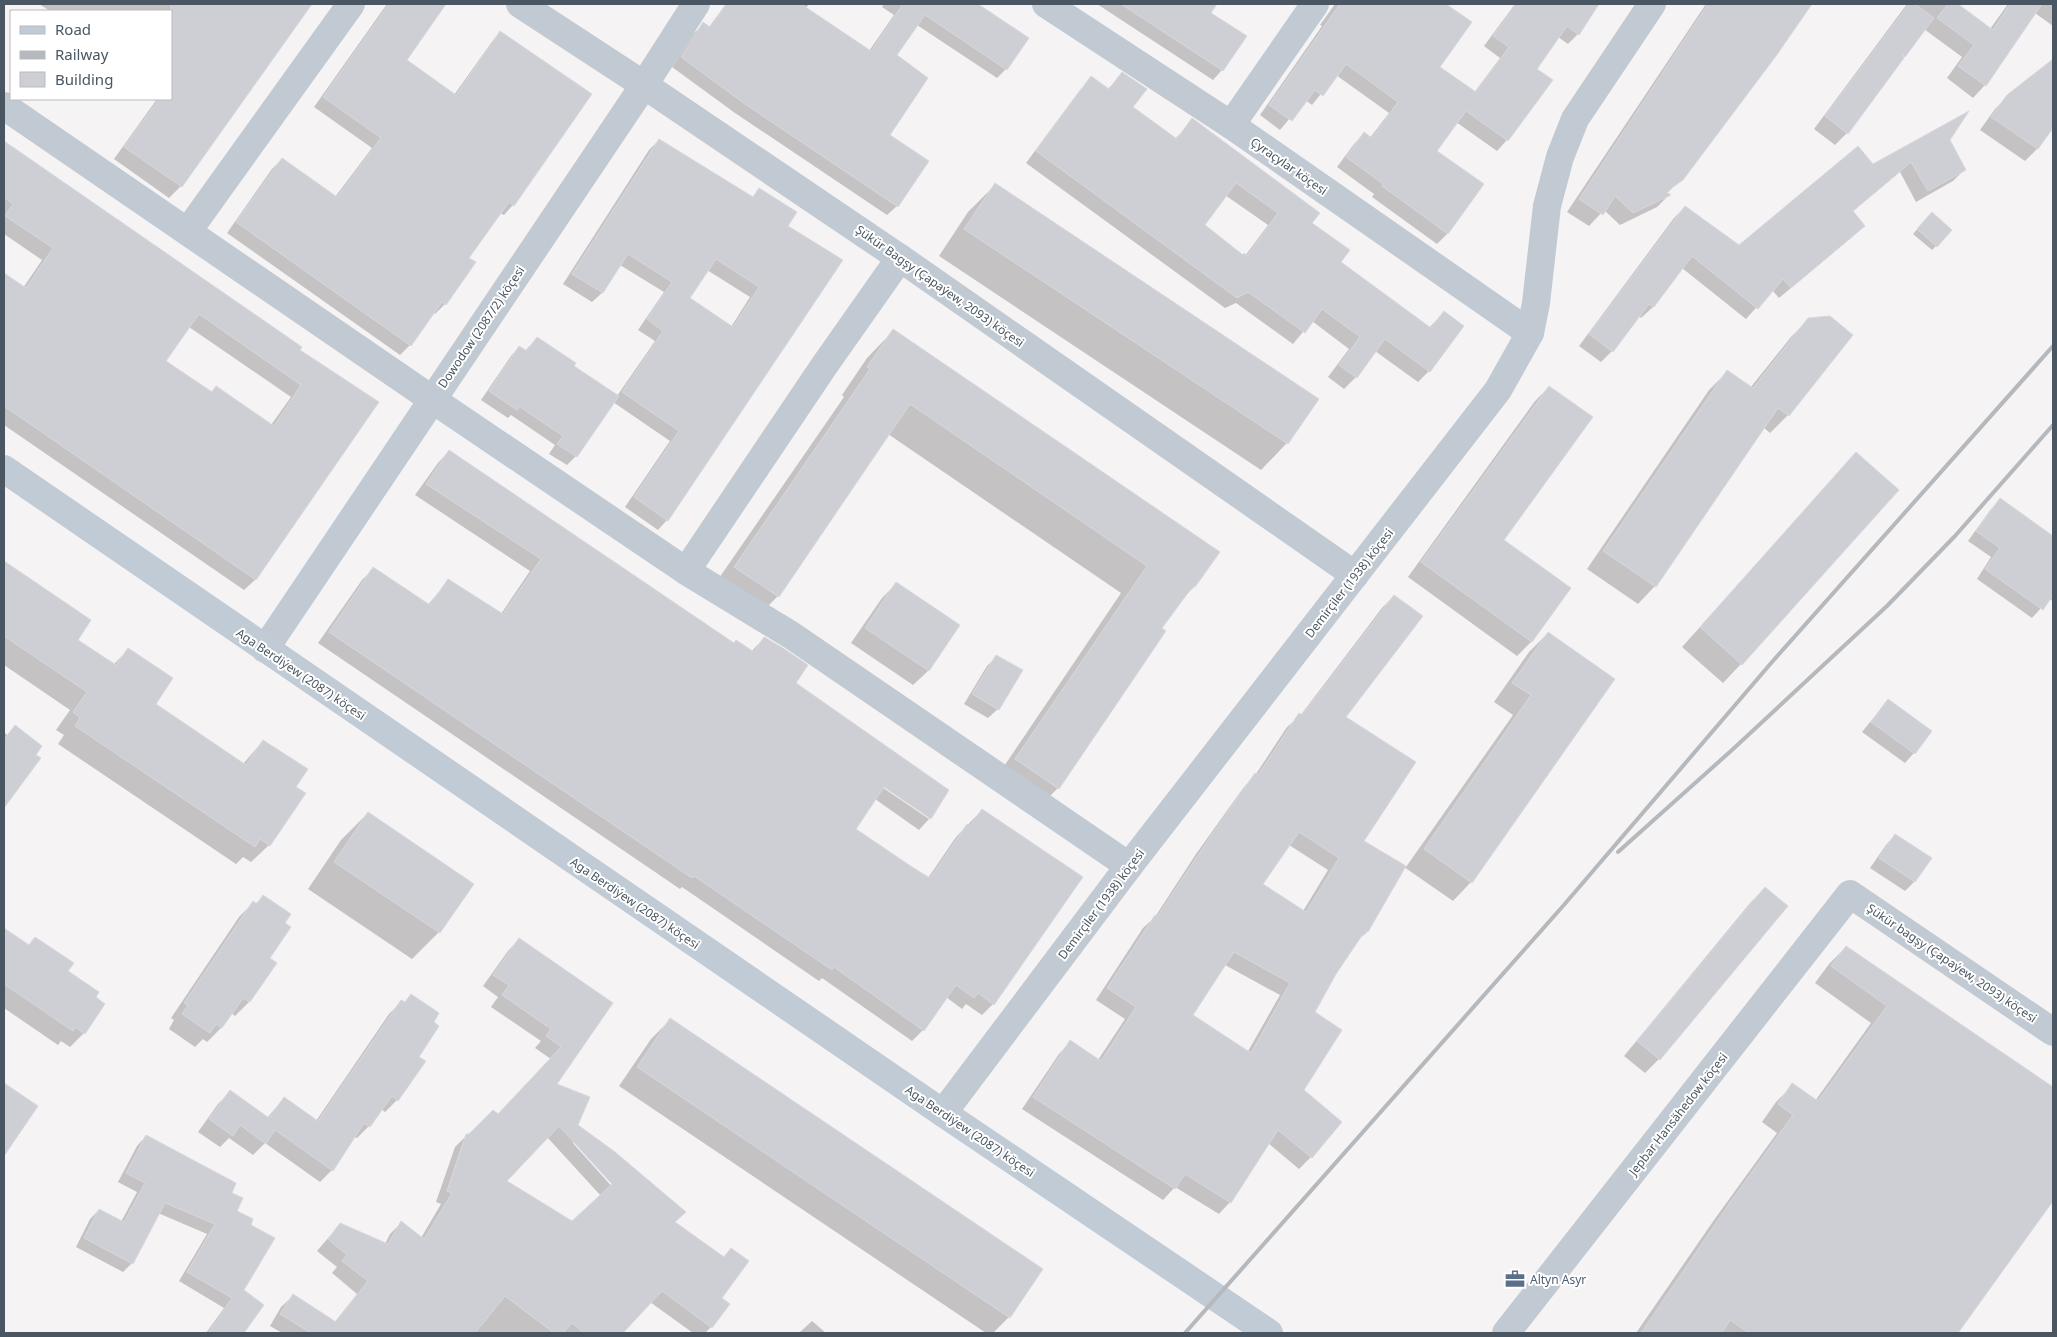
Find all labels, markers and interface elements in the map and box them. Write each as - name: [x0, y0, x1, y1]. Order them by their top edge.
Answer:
- legend: [10, 10, 172, 100]
- text: Road: [55, 19, 91, 39]
- text: Railway: [55, 44, 109, 64]
- text: Building: [55, 69, 113, 89]
- street label: Çyraçylar köçesi: [1247, 133, 1331, 199]
- street label: Şükür Bagşy (Çapaýew, 2093) köçesi: [852, 221, 1028, 351]
- street label: Dowodow (2087/2) köçesi: [434, 263, 528, 391]
- street label: Demirçiler (1938) köçesi: [1301, 525, 1397, 641]
- street label: Aga Berdiýew (2087) köçesi: [233, 624, 369, 724]
- street label: Demirçiler (1938) köçesi: [1054, 845, 1148, 963]
- street label: Aga Berdiýew (2087) köçesi: [567, 853, 703, 953]
- street label: Şükür bagşy (Çapaýew, 2093) köçesi: [1864, 900, 2040, 1026]
- street label: Jepbar Hansähedow köçesi: [1624, 1049, 1731, 1180]
- street label: Aga Berdiýew (2087) köçesi: [902, 1081, 1038, 1181]
- office icon: Altyn Asyr: [1504, 1268, 1526, 1290]
- place label: Altyn Asyr: [1530, 1271, 1586, 1288]

